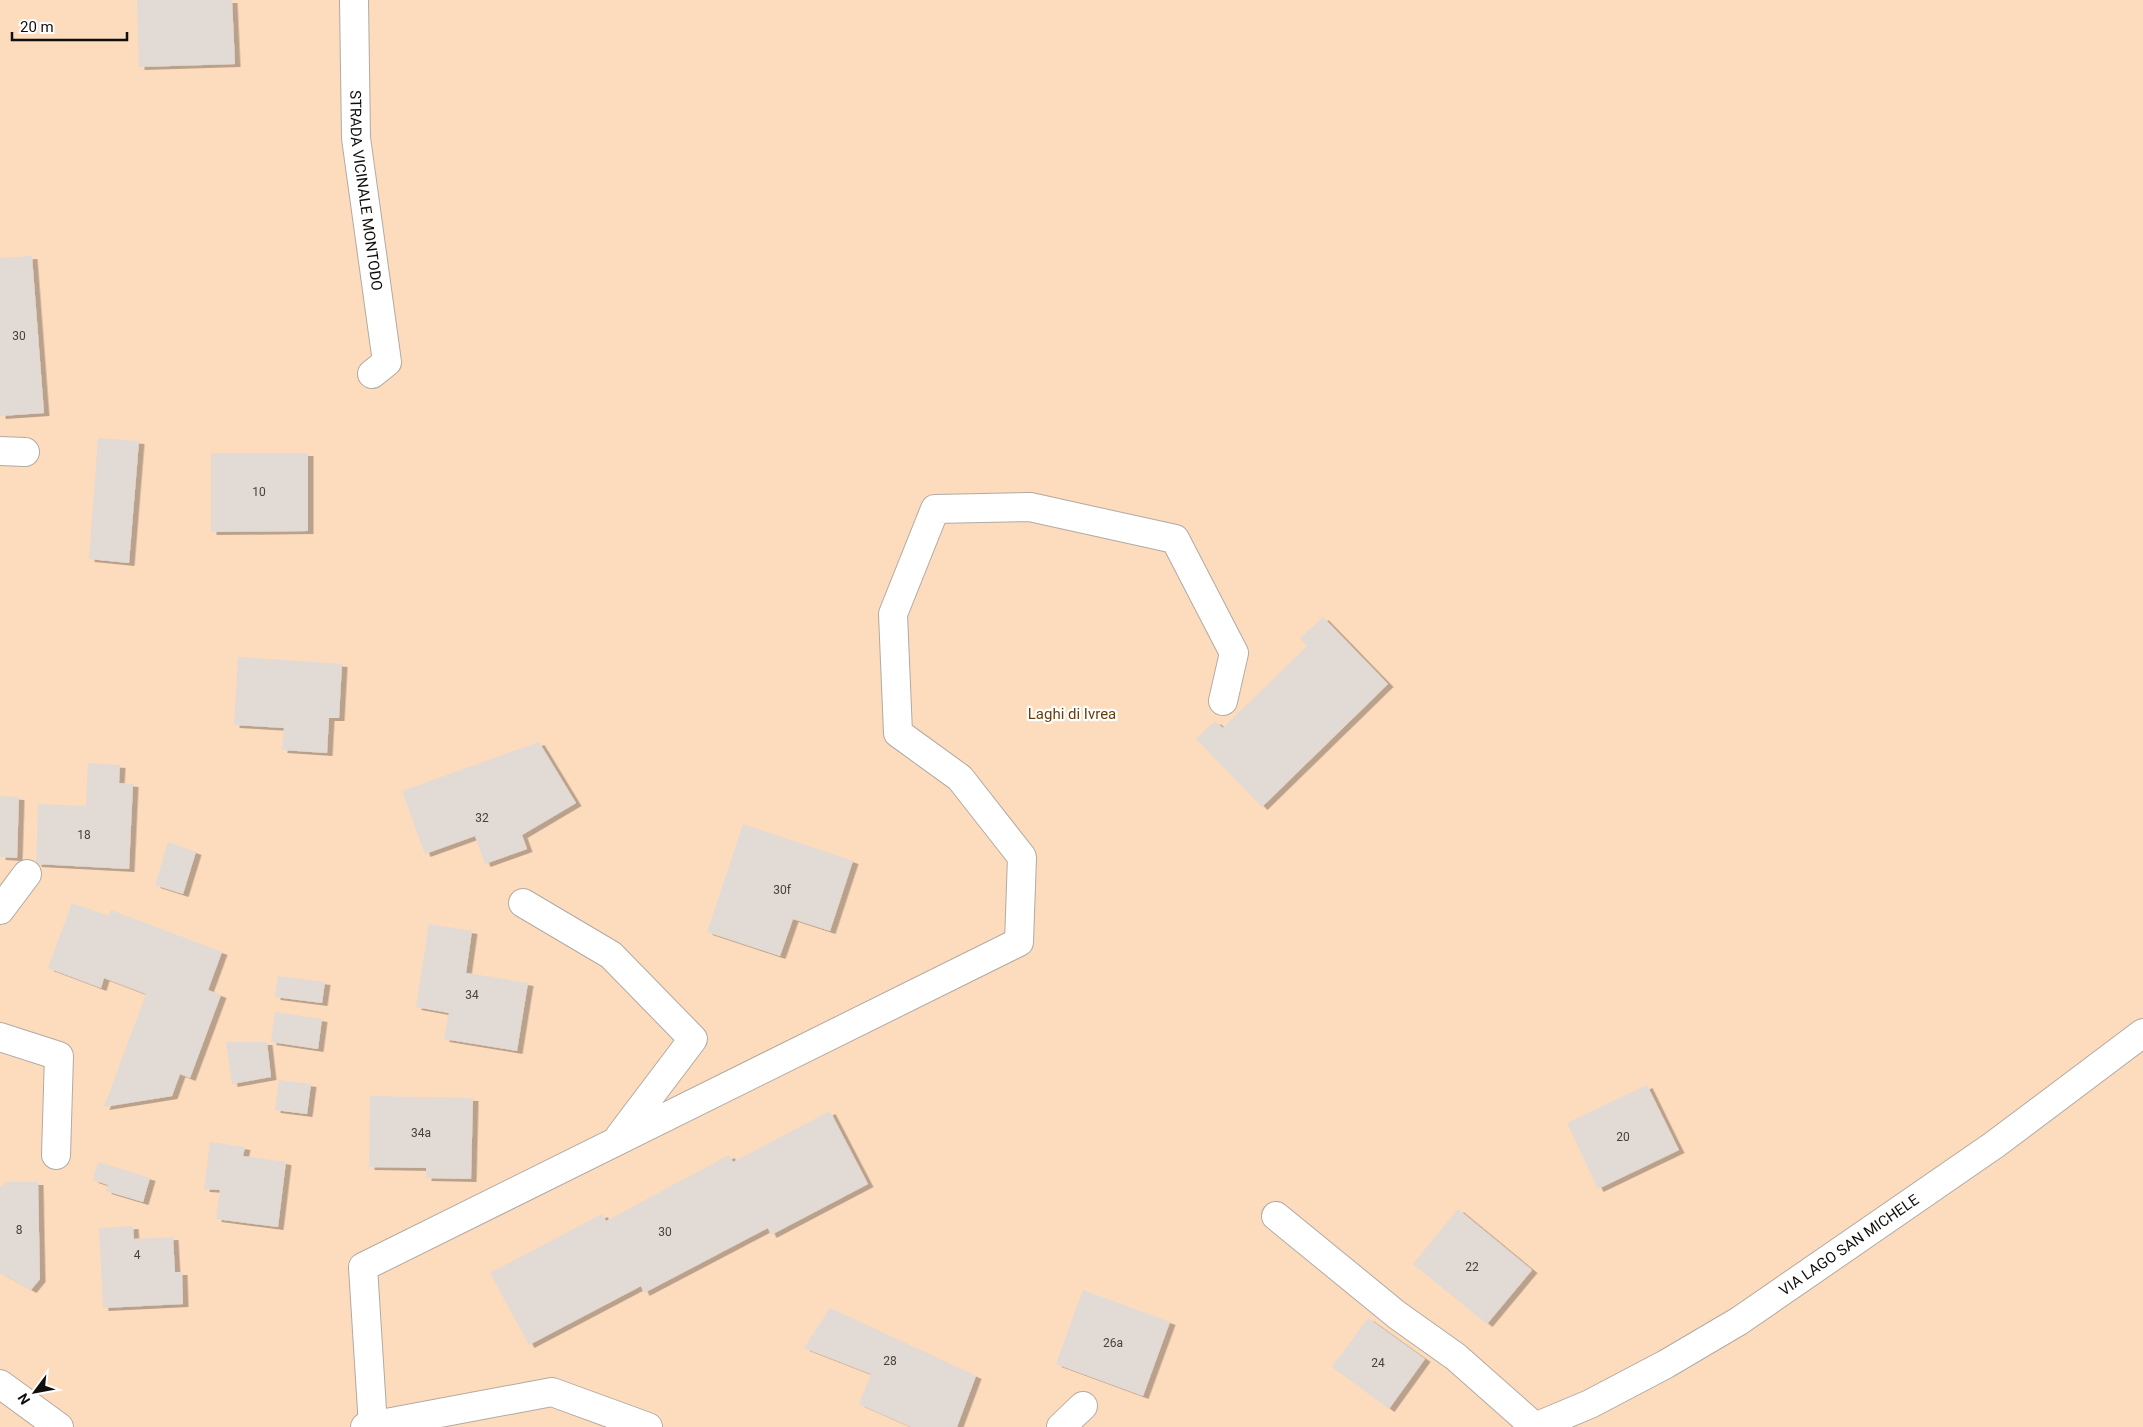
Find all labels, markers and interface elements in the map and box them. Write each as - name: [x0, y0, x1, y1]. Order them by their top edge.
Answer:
- scale bar: [12, 10, 128, 42]
- text: 20 m: [20, 18, 54, 36]
- street label: STRADA VICINALE MONTODO: [346, 90, 386, 292]
- house number: 30: [12, 329, 26, 343]
- house number: 10: [252, 485, 266, 499]
- park label: Laghi di Ivrea: [1028, 705, 1116, 723]
- house number: 32: [475, 811, 489, 825]
- house number: 18: [77, 828, 91, 842]
- house number: 30f: [773, 883, 792, 897]
- house number: 34: [465, 988, 479, 1002]
- house number: 34a: [411, 1126, 431, 1140]
- house number: 20: [1616, 1130, 1630, 1144]
- street label: VIA LAGO SAN MICHELE: [1776, 1190, 1923, 1299]
- house number: 8: [16, 1223, 23, 1237]
- house number: 30: [658, 1225, 672, 1239]
- house number: 4: [134, 1248, 141, 1262]
- house number: 22: [1465, 1260, 1479, 1274]
- house number: 26a: [1103, 1336, 1123, 1350]
- house number: 28: [883, 1354, 897, 1368]
- house number: 24: [1371, 1356, 1385, 1370]
- north arrow: [10, 1367, 60, 1417]
- text: N: [15, 1390, 33, 1407]

